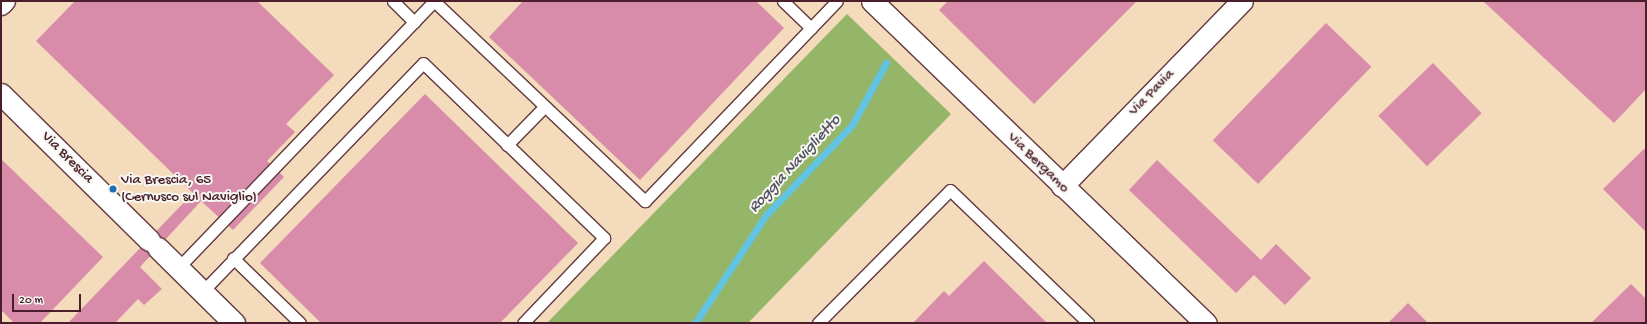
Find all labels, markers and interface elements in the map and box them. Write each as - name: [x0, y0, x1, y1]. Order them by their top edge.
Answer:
- street label: Via Pavia: [1125, 66, 1179, 120]
- water label: Roggia Naviglietto: [746, 112, 846, 218]
- street label: Via Brescia: [37, 128, 97, 188]
- street label: Via Bergamo: [1003, 129, 1073, 197]
- place label: Via Brescia, 65 (Cernusco sul Naviglio): [121, 171, 257, 206]
- marker: Via Brescia, 65 (Cernusco sul Naviglio): [108, 184, 118, 194]
- scale bar: [14, 286, 83, 312]
- text: 20 m: [19, 294, 43, 308]

